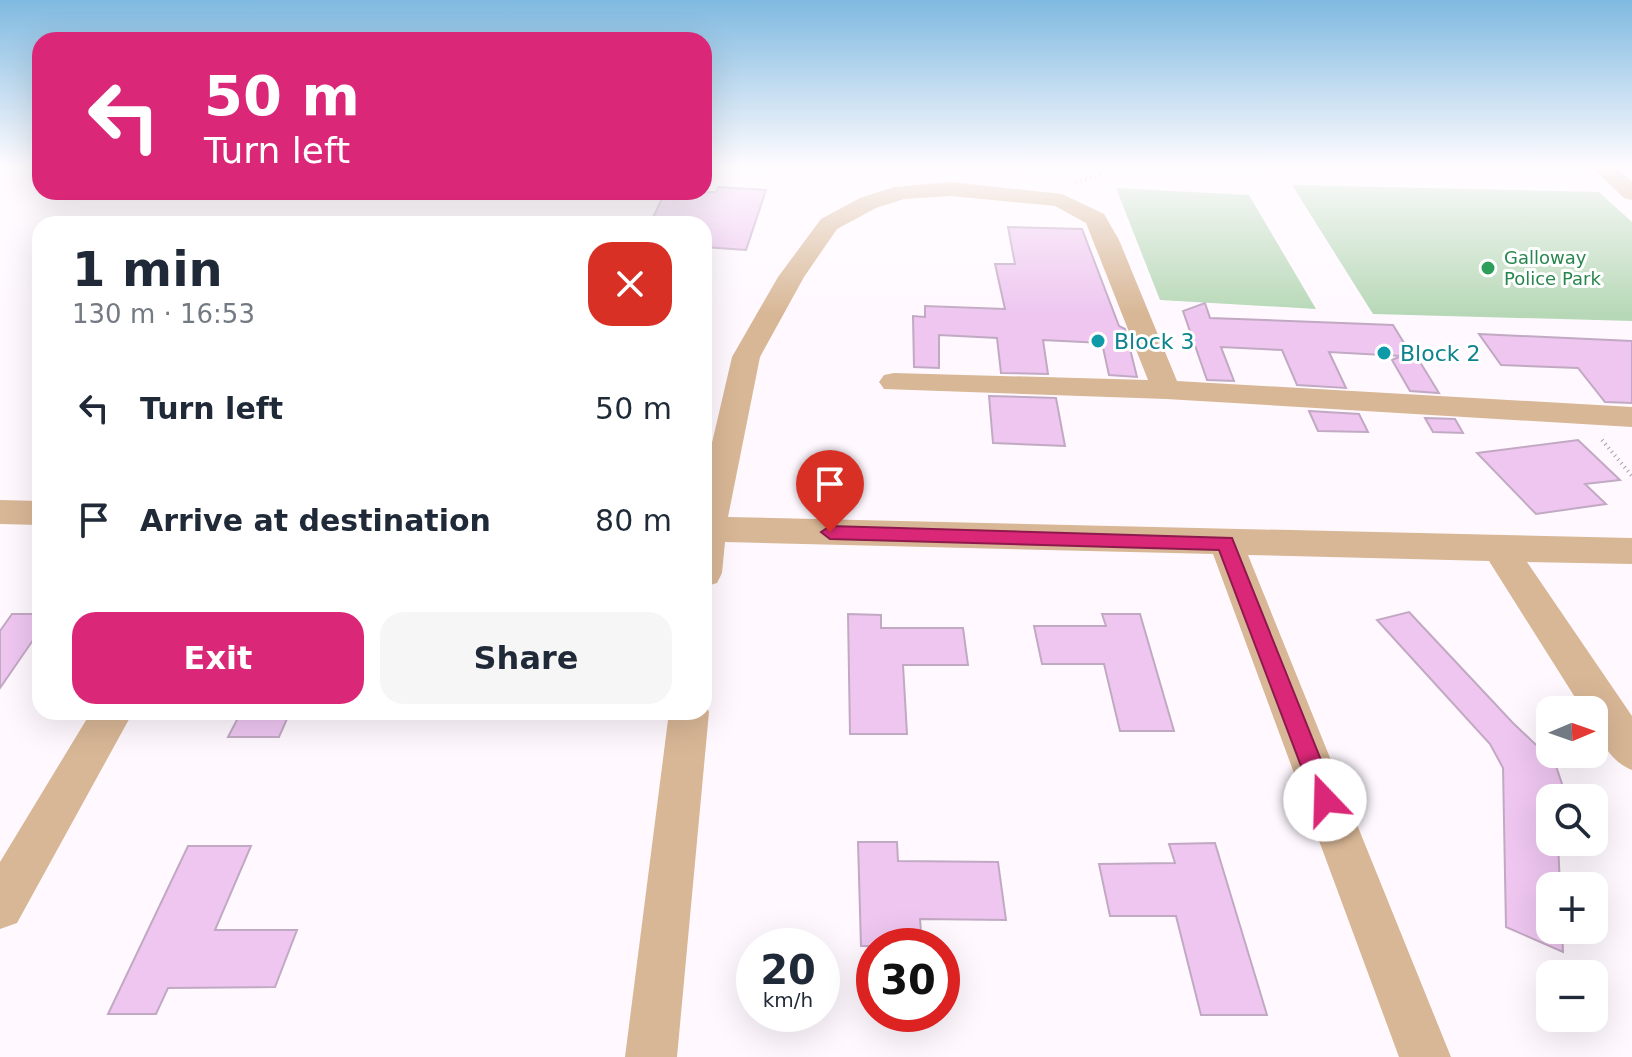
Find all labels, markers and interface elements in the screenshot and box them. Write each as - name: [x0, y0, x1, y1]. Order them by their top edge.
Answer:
- text: 50 m: [204, 63, 360, 128]
- icon: left: [72, 64, 176, 168]
- text: Turn left: [204, 130, 350, 171]
- text: 1 min: [72, 241, 223, 297]
- button: close: [588, 242, 672, 326]
- place label: Galloway Police Park: [1504, 247, 1601, 289]
- marker: Galloway Police Park: [1479, 259, 1497, 277]
- text: 130 m · 16:53: [72, 299, 255, 329]
- place label: Block 3: [1114, 329, 1195, 354]
- marker: Block 3: [1089, 332, 1107, 350]
- place label: Block 2: [1400, 341, 1481, 366]
- marker: Block 2: [1375, 344, 1393, 362]
- icon: left: [72, 386, 116, 430]
- text: Turn left: [140, 391, 283, 426]
- text: 50 m: [595, 391, 672, 426]
- pin: [796, 450, 864, 532]
- icon: arrive: [808, 462, 852, 506]
- icon: arrive: [72, 498, 116, 542]
- text: Arrive at destination: [140, 503, 491, 538]
- text: 80 m: [595, 503, 672, 538]
- button: Exit: [72, 612, 364, 704]
- button: Share: [380, 612, 672, 704]
- north arrow: [1536, 696, 1608, 768]
- map controls: [1536, 696, 1608, 1032]
- position arrow: [1283, 758, 1367, 842]
- button: search: [1536, 784, 1608, 856]
- button: +: [1536, 872, 1608, 944]
- speed limit sign: 30: [856, 928, 960, 1032]
- text: 20: [760, 947, 816, 993]
- button: −: [1536, 960, 1608, 1032]
- text: km/h: [763, 988, 813, 1012]

